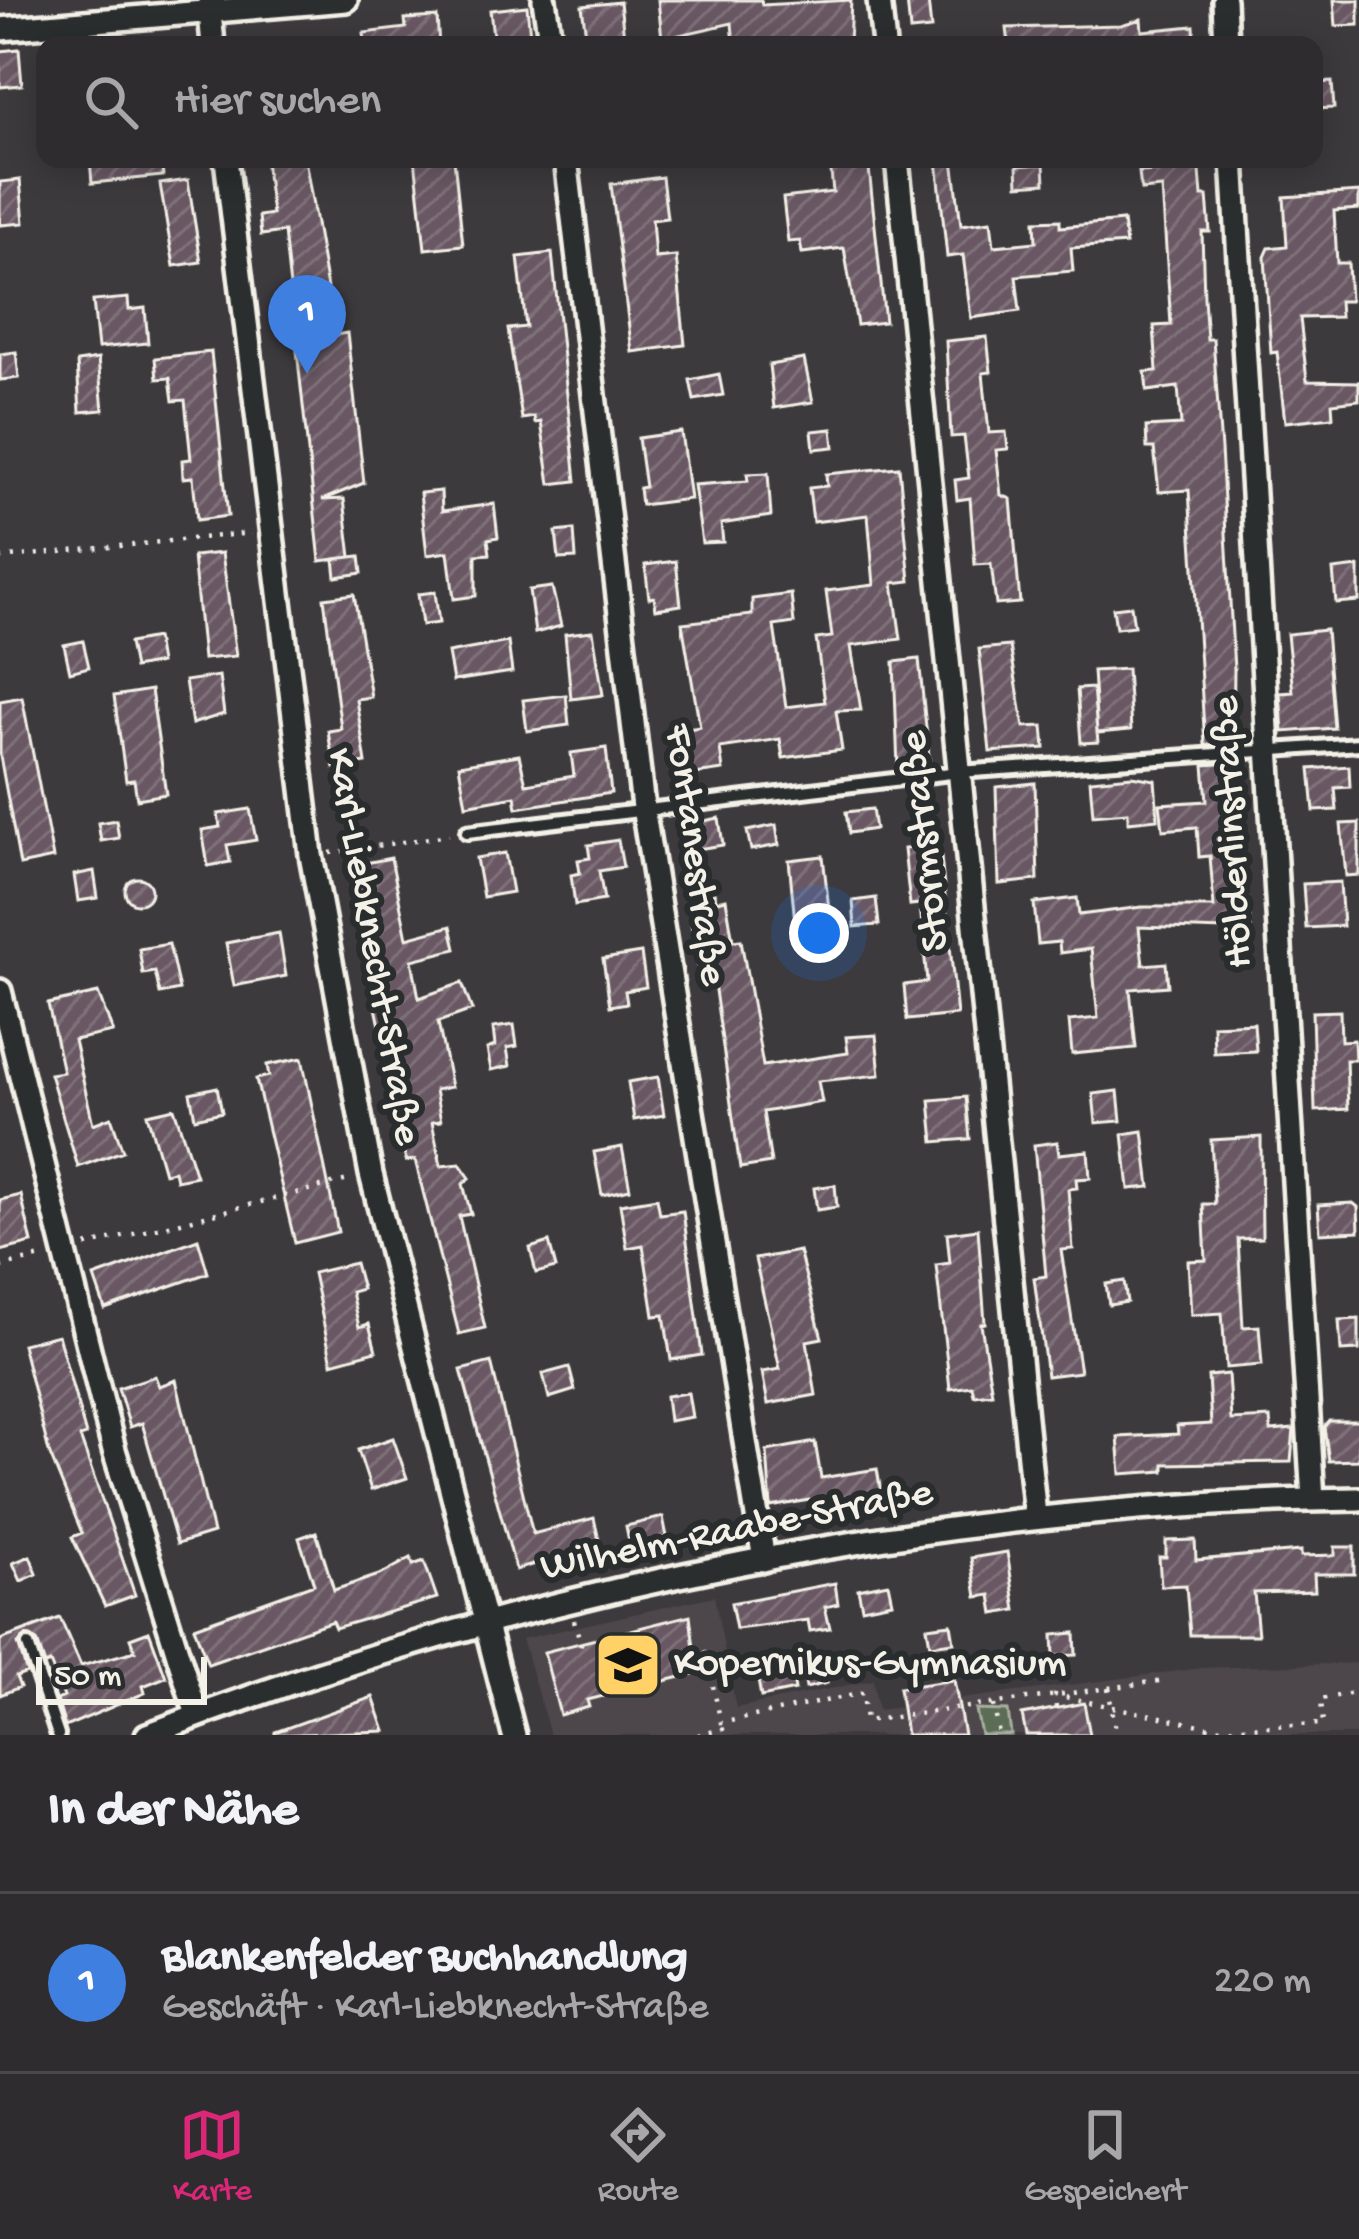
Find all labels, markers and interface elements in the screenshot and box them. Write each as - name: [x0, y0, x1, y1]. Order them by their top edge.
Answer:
- search box: [36, 36, 1323, 168]
- icon: search: [78, 69, 144, 135]
- text: Hier suchen: [174, 76, 381, 129]
- pin: 1: [268, 275, 346, 374]
- street label: Hölderlinstraße: [1203, 693, 1267, 969]
- street label: Fontanestraße: [650, 720, 736, 990]
- street label: Stormstraße: [891, 727, 963, 954]
- street label: Karl-Liebknecht-Straße: [312, 745, 430, 1150]
- your location: [789, 903, 849, 963]
- street label: Wilhelm-Raabe-Straße: [537, 1470, 938, 1594]
- school or university icon: Kopernikus-Gymnasium: [593, 1630, 663, 1700]
- place label: Kopernikus-Gymnasium: [674, 1641, 1067, 1690]
- scale bar: [36, 1651, 207, 1704]
- text: 50 m: [54, 1659, 121, 1697]
- text: In der Nähe: [48, 1783, 298, 1843]
- text: Blankenfelder Buchhandlung: [162, 1933, 688, 1986]
- text: 1: [79, 1960, 95, 2006]
- text: 220 m: [1214, 1960, 1311, 2006]
- text: Geschäft · Karl-Liebknecht-Straße: [162, 1986, 708, 2032]
- tab: Karte: [173, 2102, 252, 2212]
- tab: Route: [598, 2102, 678, 2212]
- tab: Gespeichert: [1024, 2102, 1186, 2212]

